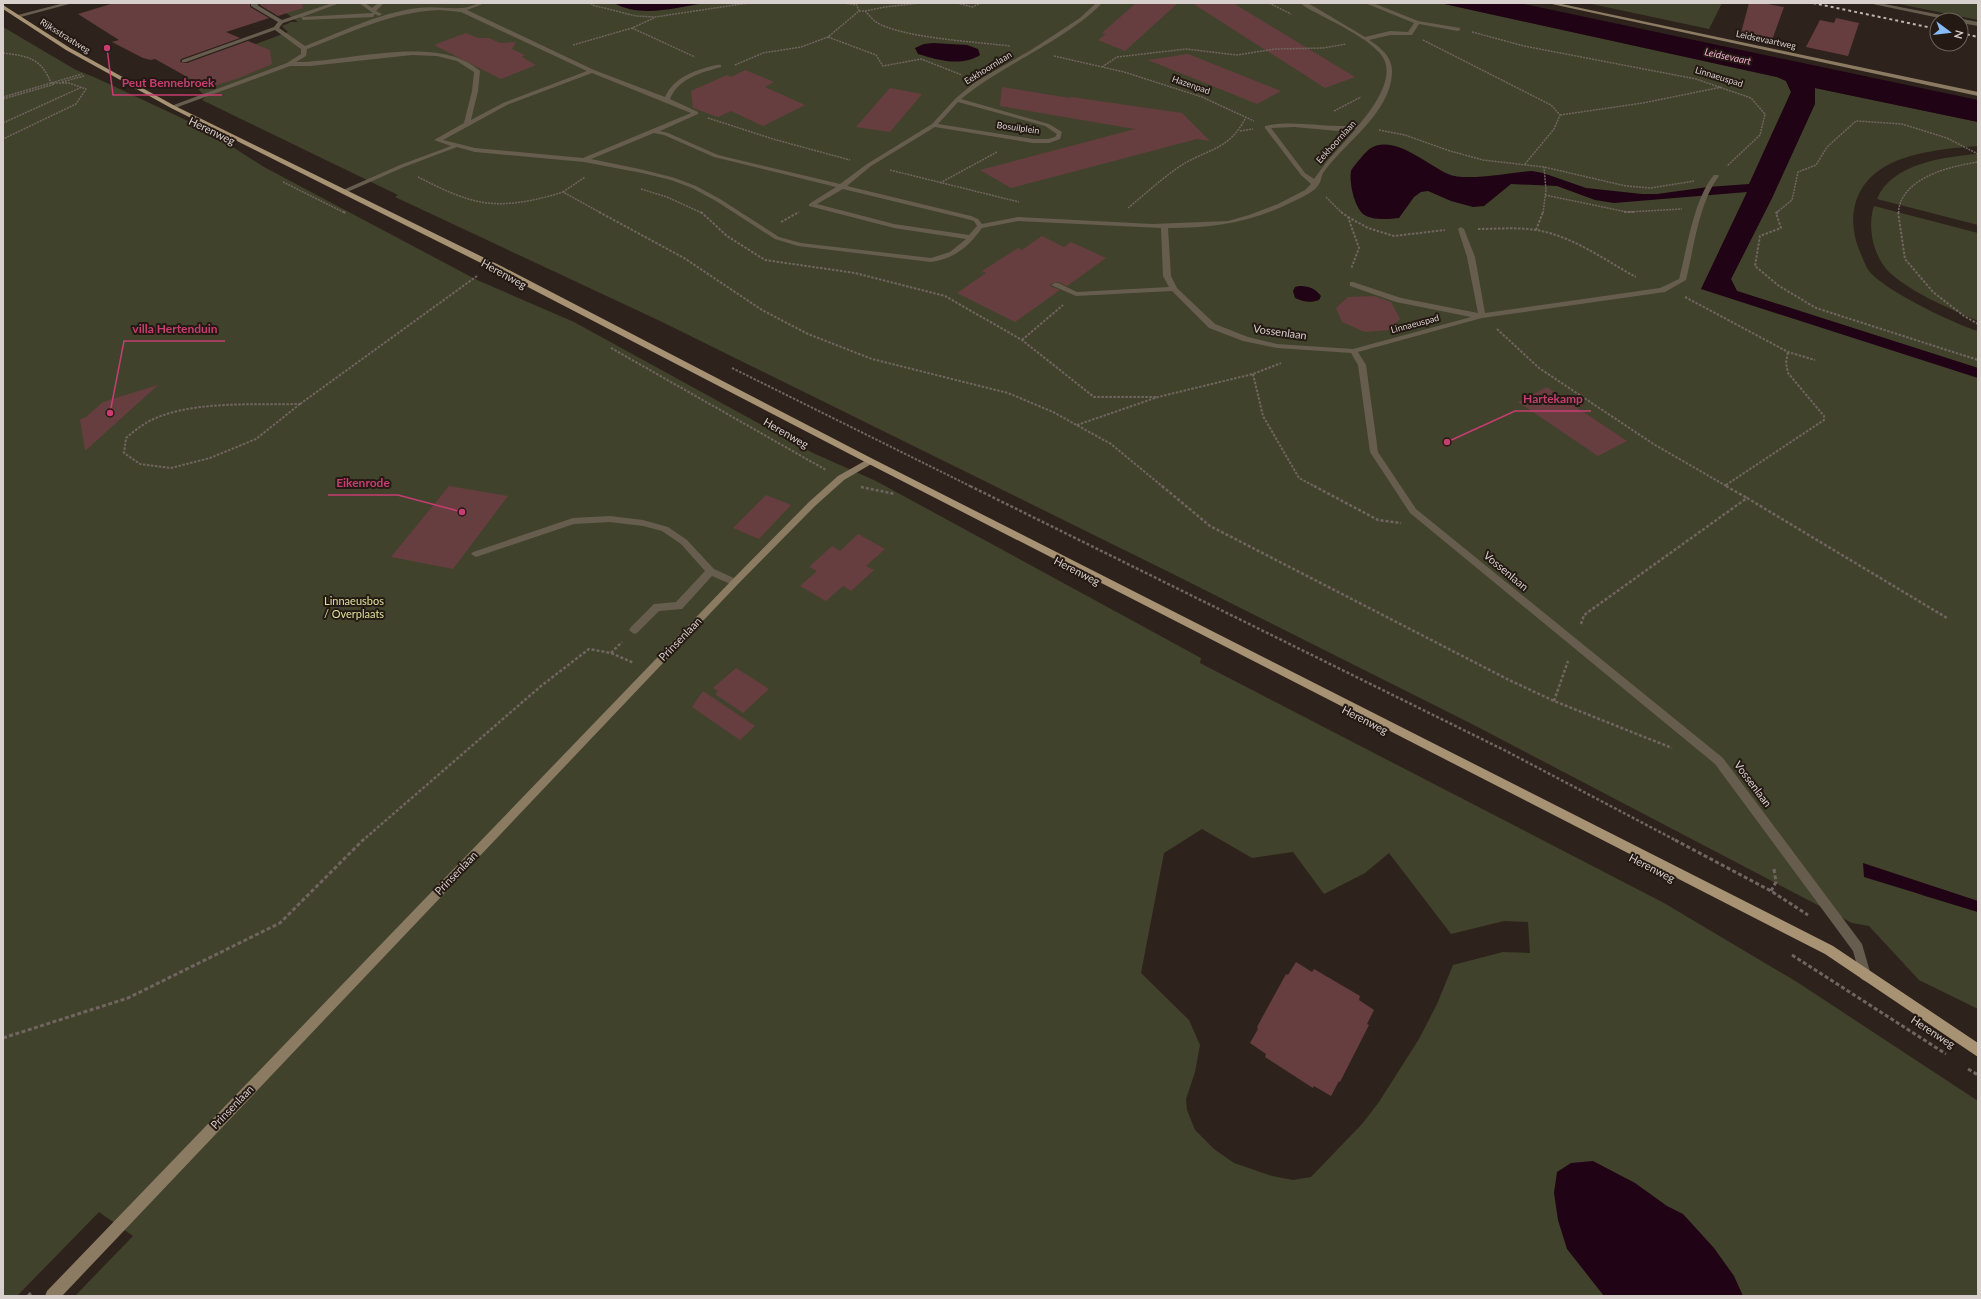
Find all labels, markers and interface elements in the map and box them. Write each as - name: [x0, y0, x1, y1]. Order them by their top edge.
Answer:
- north arrow: [1929, 12, 1969, 52]
- street label: Rijksstraatweg: [38, 16, 93, 56]
- street label: Leidsevaartweg: [1735, 28, 1798, 51]
- text: N: [1952, 29, 1967, 40]
- water label: Leidsevaart: [1704, 45, 1753, 67]
- street label: Eekhoornlaan: [962, 49, 1014, 87]
- street label: Linnaeuspad: [1694, 64, 1744, 89]
- callout: Peut Bennebroek: [113, 71, 222, 95]
- street label: Hazenpad: [1171, 73, 1212, 96]
- text: Peut Bennebroek: [122, 75, 215, 90]
- street label: Herenweg: [187, 114, 238, 147]
- street label: Eekhoornlaan: [1313, 118, 1358, 165]
- street label: Bosuilplein: [996, 119, 1040, 136]
- street label: Herenweg: [479, 256, 529, 291]
- street label: Linnaeuspad: [1390, 312, 1440, 335]
- callout: villa Hertenduin: [124, 317, 225, 341]
- text: villa Hertenduin: [132, 321, 218, 336]
- street label: Vossenlaan: [1252, 321, 1308, 342]
- callout: Hartekamp: [1515, 387, 1591, 411]
- text: Hartekamp: [1523, 391, 1583, 406]
- street label: Herenweg: [761, 414, 811, 451]
- callout: Eikenrode: [328, 471, 398, 495]
- text: Eikenrode: [336, 475, 390, 490]
- street label: Vossenlaan: [1481, 548, 1531, 593]
- street label: Herenweg: [1052, 553, 1103, 588]
- park label: Linnaeusbos / Overplaats: [324, 594, 384, 620]
- street label: Prinsenlaan: [656, 614, 704, 663]
- street label: Herenweg: [1340, 702, 1391, 737]
- street label: Vossenlaan: [1732, 758, 1775, 809]
- street label: Prinsenlaan: [432, 848, 480, 897]
- street label: Herenweg: [1627, 850, 1678, 885]
- street label: Herenweg: [1909, 1013, 1958, 1051]
- street label: Prinsenlaan: [208, 1082, 256, 1131]

